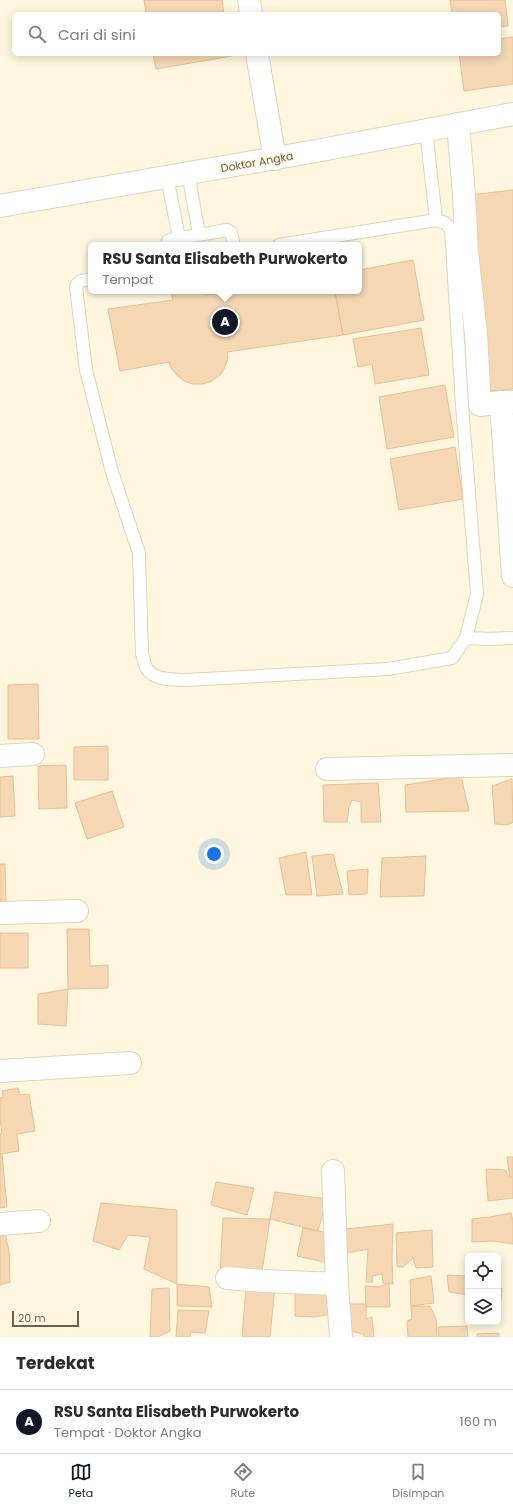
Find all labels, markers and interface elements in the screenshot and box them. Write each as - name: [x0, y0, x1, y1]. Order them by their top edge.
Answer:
- search box: [12, 12, 501, 56]
- icon: search: [26, 23, 48, 45]
- text: Cari di sini: [58, 24, 136, 45]
- street label: Doktor Angka: [219, 148, 295, 176]
- popup: [88, 242, 362, 294]
- text: RSU Santa Elisabeth Purwokerto: [102, 248, 348, 269]
- text: Tempat: [102, 270, 153, 289]
- pin: A: [212, 307, 238, 337]
- your location: [204, 844, 224, 864]
- map controls: [465, 1253, 501, 1325]
- button: locate: [465, 1253, 501, 1289]
- button: layers: [465, 1289, 501, 1325]
- scale bar: [12, 1309, 79, 1328]
- text: 20 m: [18, 1310, 46, 1326]
- text: Terdekat: [16, 1351, 95, 1375]
- text: RSU Santa Elisabeth Purwokerto: [54, 1401, 299, 1422]
- text: A: [24, 1412, 34, 1431]
- text: 160 m: [460, 1412, 497, 1431]
- text: Tempat · Doktor Angka: [54, 1423, 201, 1442]
- tab: Peta: [69, 1461, 93, 1502]
- tab: Rute: [230, 1461, 255, 1502]
- tab: Disimpan: [392, 1461, 444, 1502]

